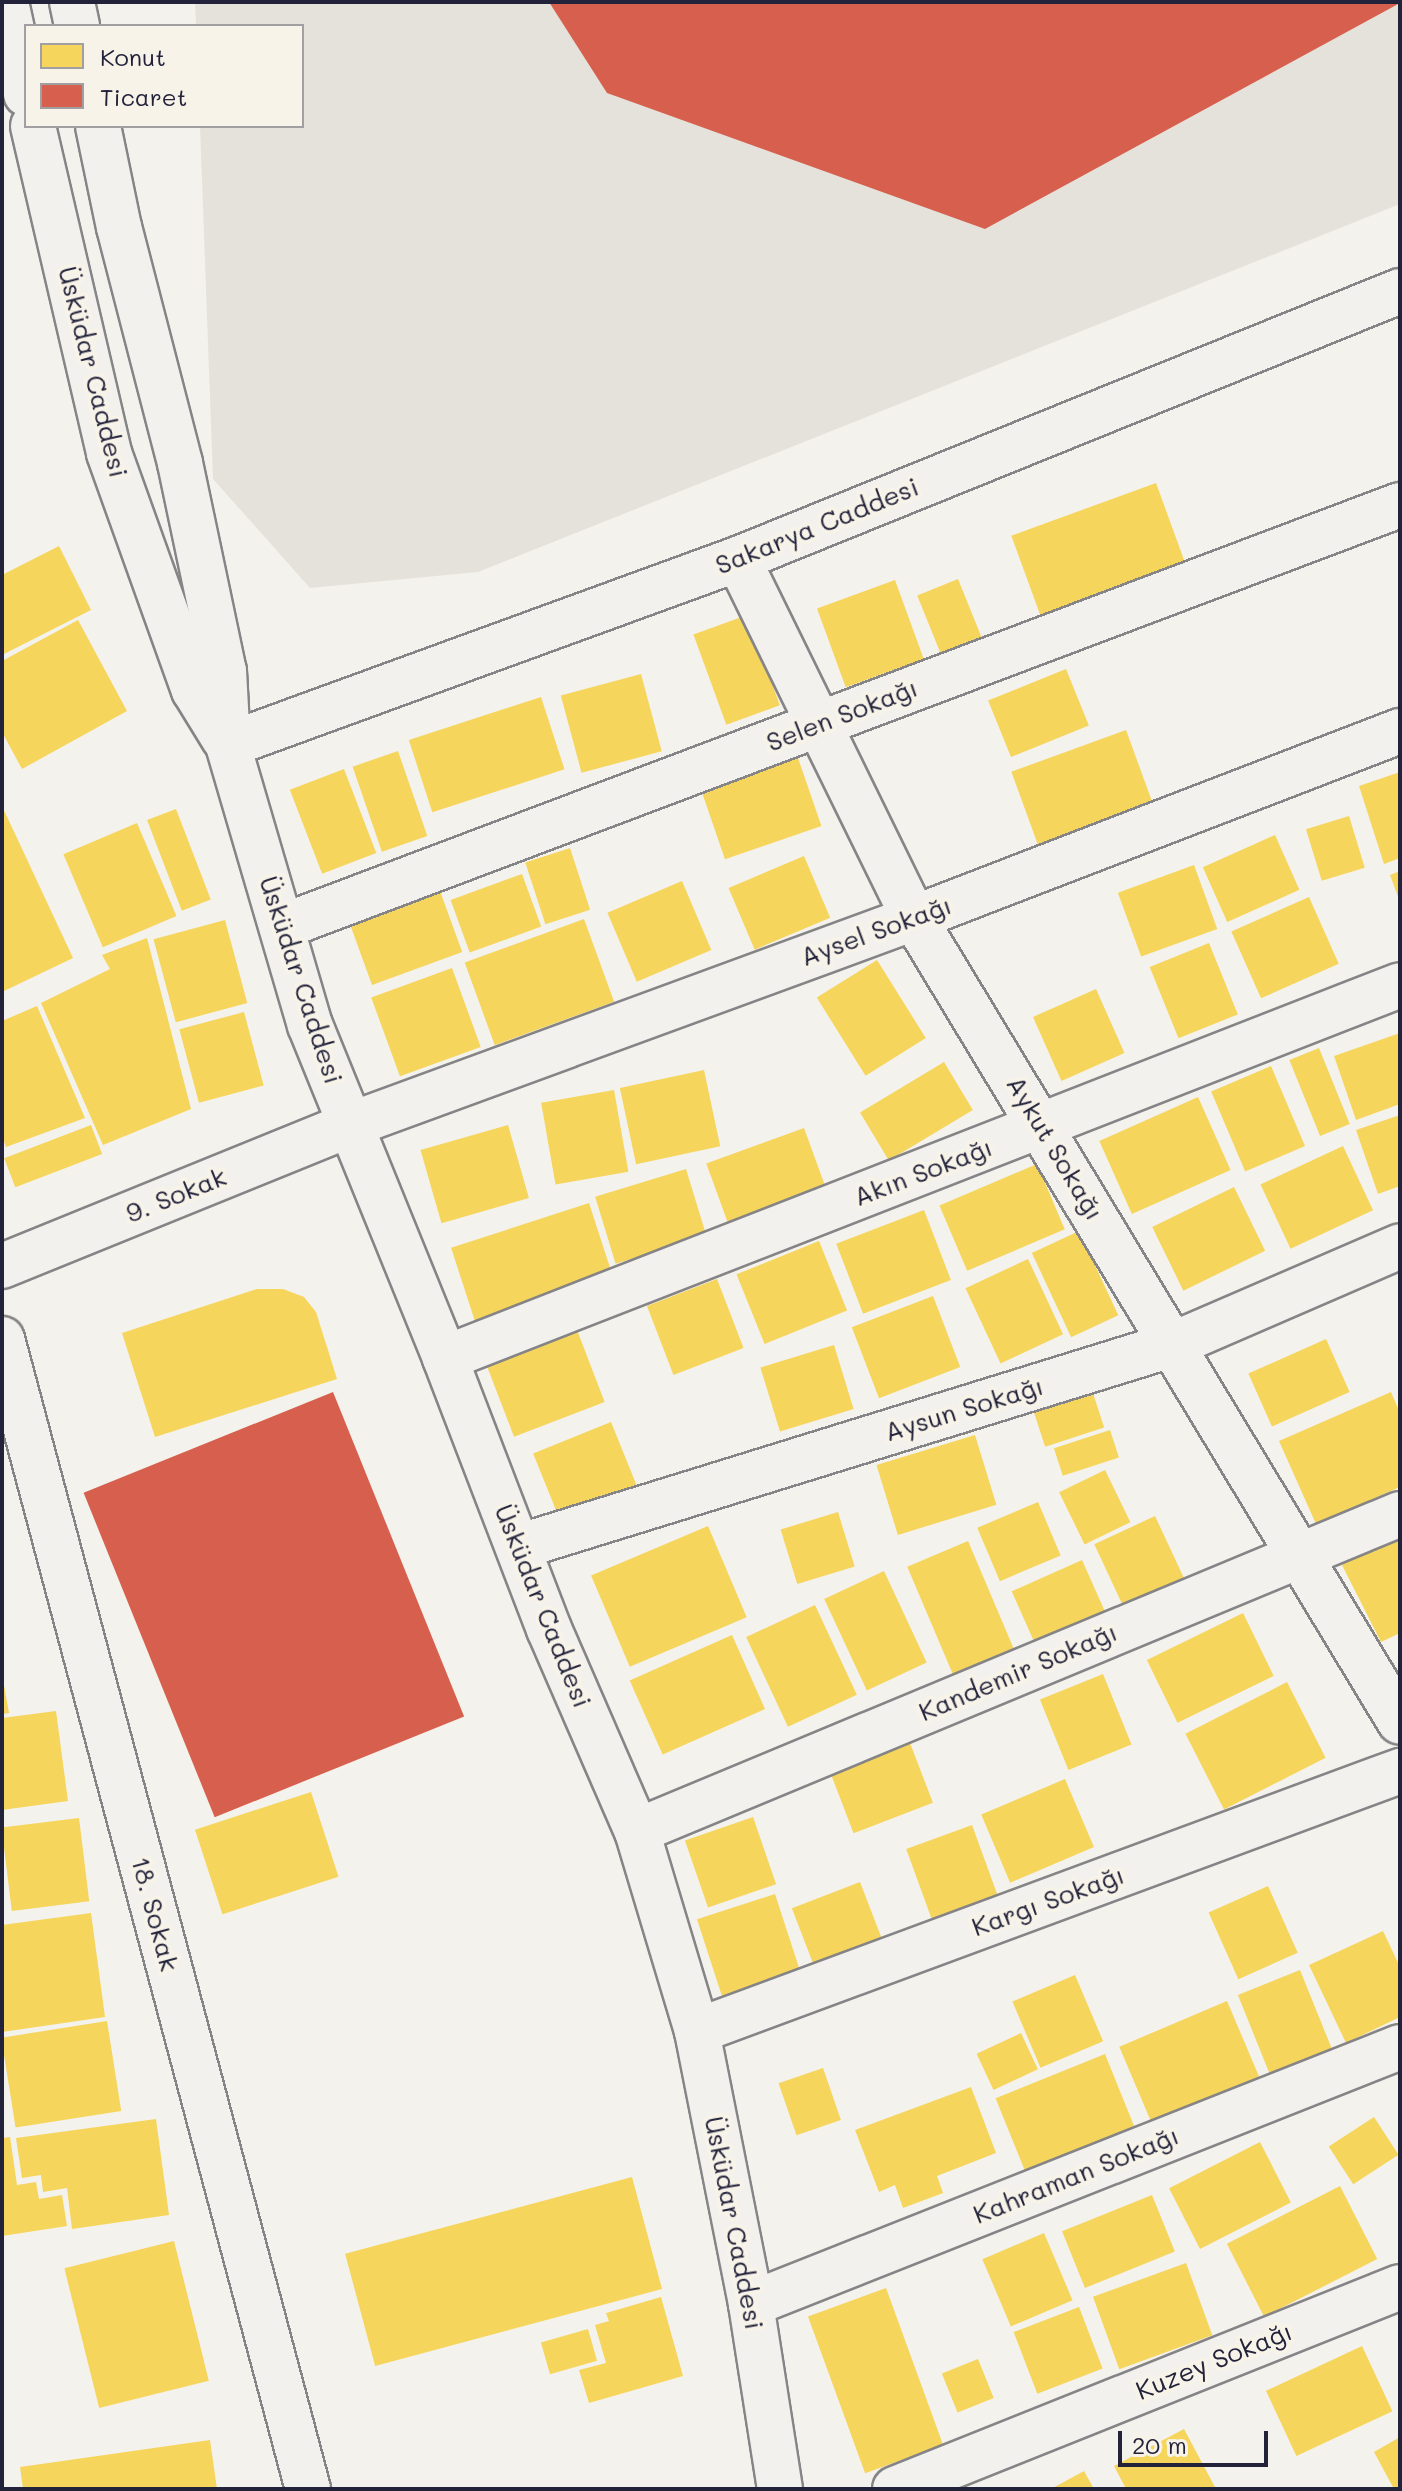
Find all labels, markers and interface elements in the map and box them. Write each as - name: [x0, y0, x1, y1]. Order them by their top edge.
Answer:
- legend: [24, 24, 304, 128]
- text: Konut: [100, 41, 166, 72]
- text: Ticaret: [100, 81, 187, 112]
- street label: Üsküdar Caddesi: [52, 263, 134, 481]
- street label: Sakarya Caddesi: [711, 471, 923, 581]
- street label: Selen Sokağı: [762, 672, 922, 758]
- street label: Üsküdar Caddesi: [253, 872, 349, 1088]
- street label: Aysel Sokağı: [796, 889, 956, 973]
- street label: Aykut Sokağı: [1000, 1070, 1110, 1226]
- street label: Akın Sokağı: [849, 1131, 997, 1213]
- street label: 9. Sokak: [121, 1161, 231, 1229]
- street label: Aysun Sokağı: [881, 1370, 1047, 1448]
- street label: Üsküdar Caddesi: [488, 1500, 598, 1712]
- street label: Kandemir Sokağı: [914, 1616, 1122, 1728]
- street label: 18. Sokak: [125, 1853, 185, 1975]
- street label: Kargı Sokağı: [968, 1859, 1128, 1943]
- street label: Üsküdar Caddesi: [698, 2114, 770, 2332]
- street label: Kahraman Sokağı: [969, 2120, 1183, 2230]
- street label: Kuzey Sokağı: [1131, 2315, 1297, 2407]
- scale bar: [1122, 2415, 1272, 2465]
- text: 20 m: [1132, 2429, 1187, 2460]

